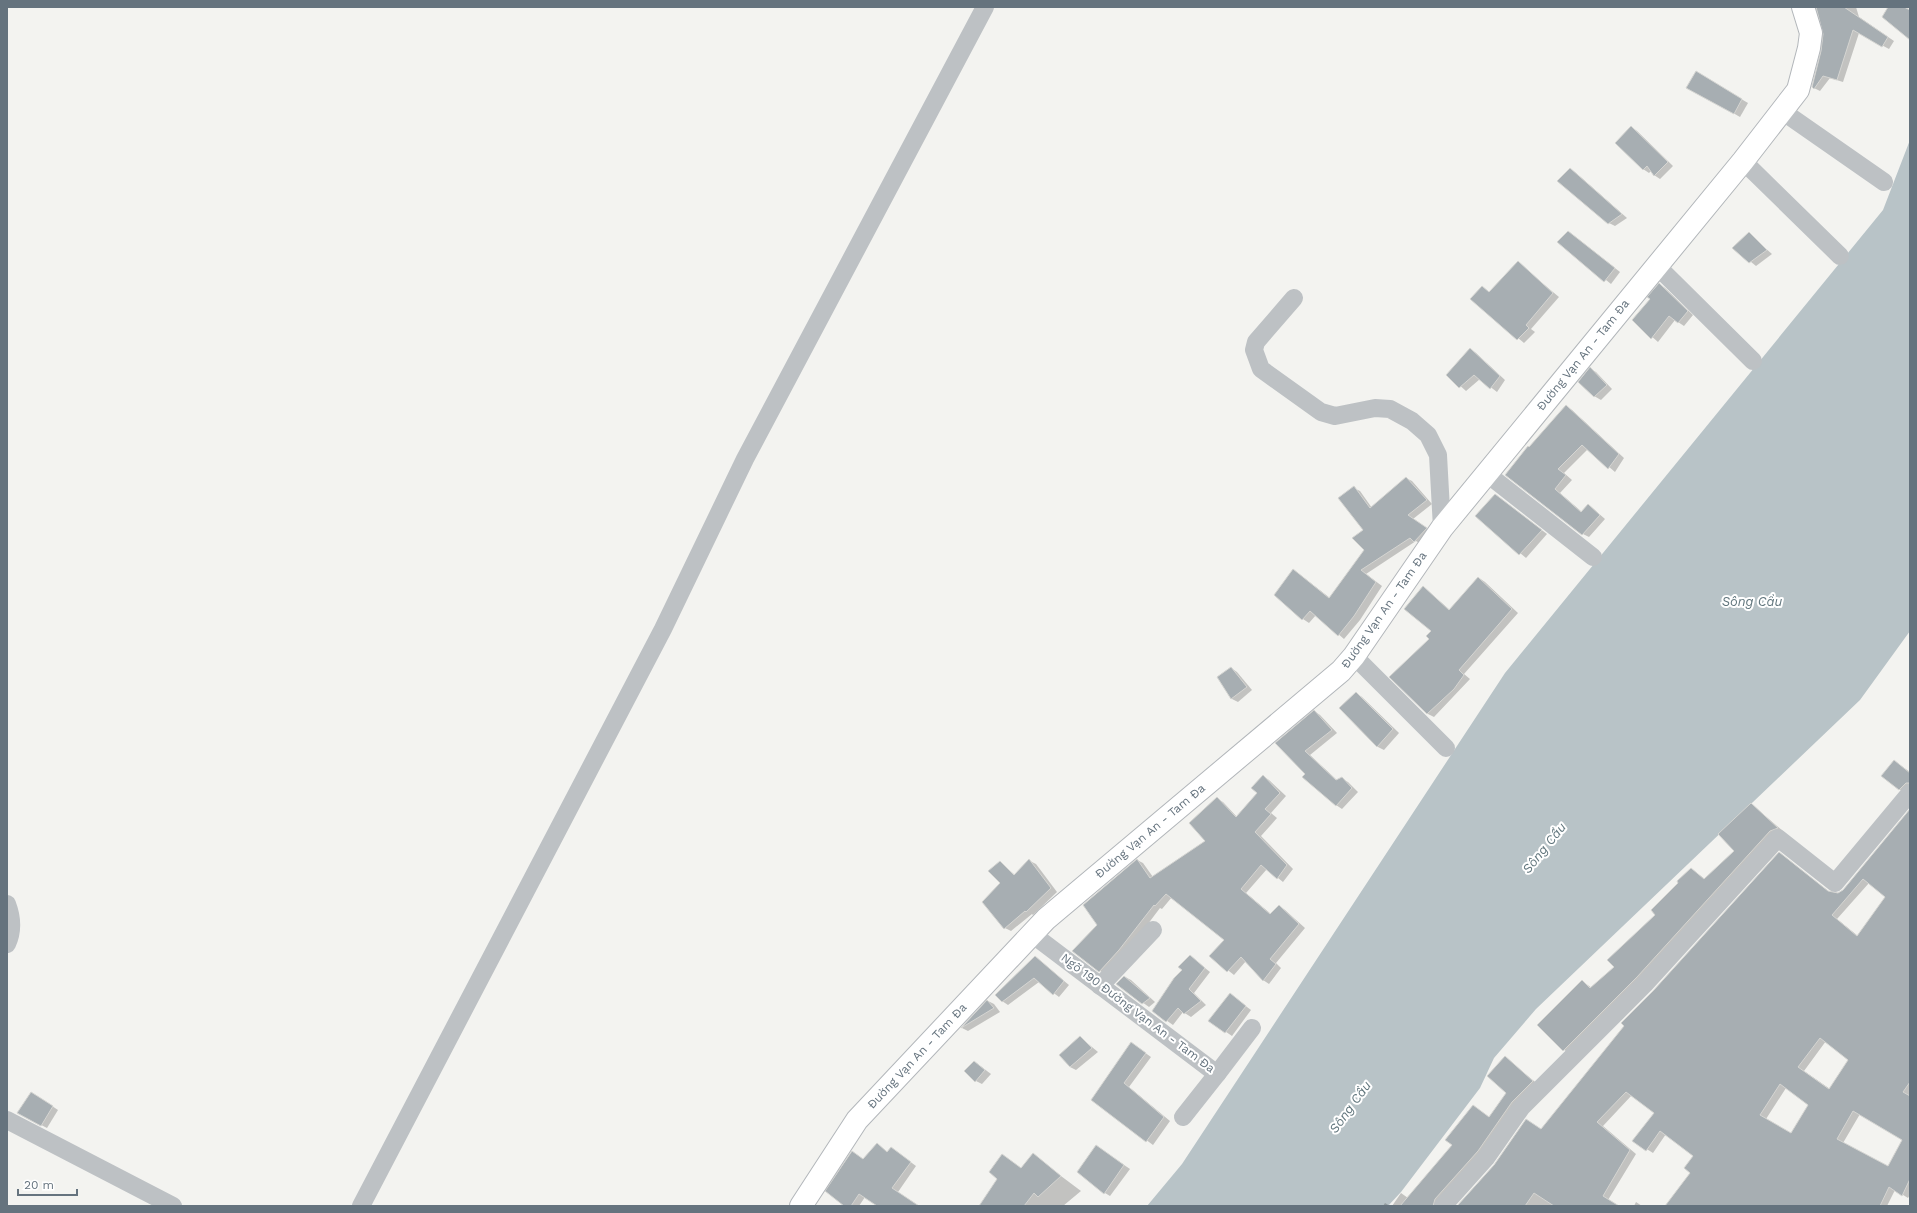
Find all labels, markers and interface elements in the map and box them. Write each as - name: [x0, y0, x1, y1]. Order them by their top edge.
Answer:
- street label: Đường Vạn An - Tam Đa: [1534, 296, 1632, 413]
- street label: Đường Vạn An - Tam Đa: [1338, 549, 1430, 671]
- water label: Sông Cầu: [1722, 594, 1783, 609]
- street label: Đường Vạn An - Tam Đa: [1092, 781, 1208, 881]
- water label: Sông Cầu: [1519, 820, 1569, 876]
- street label: Ngõ 190 Đường Vạn An - Tam Đa: [1058, 951, 1218, 1076]
- street label: Đường Vạn An - Tam Đa: [864, 1000, 970, 1112]
- water label: Sông Cầu: [1326, 1078, 1374, 1136]
- scale bar: [18, 1171, 77, 1197]
- text: 20 m: [24, 1178, 54, 1192]

